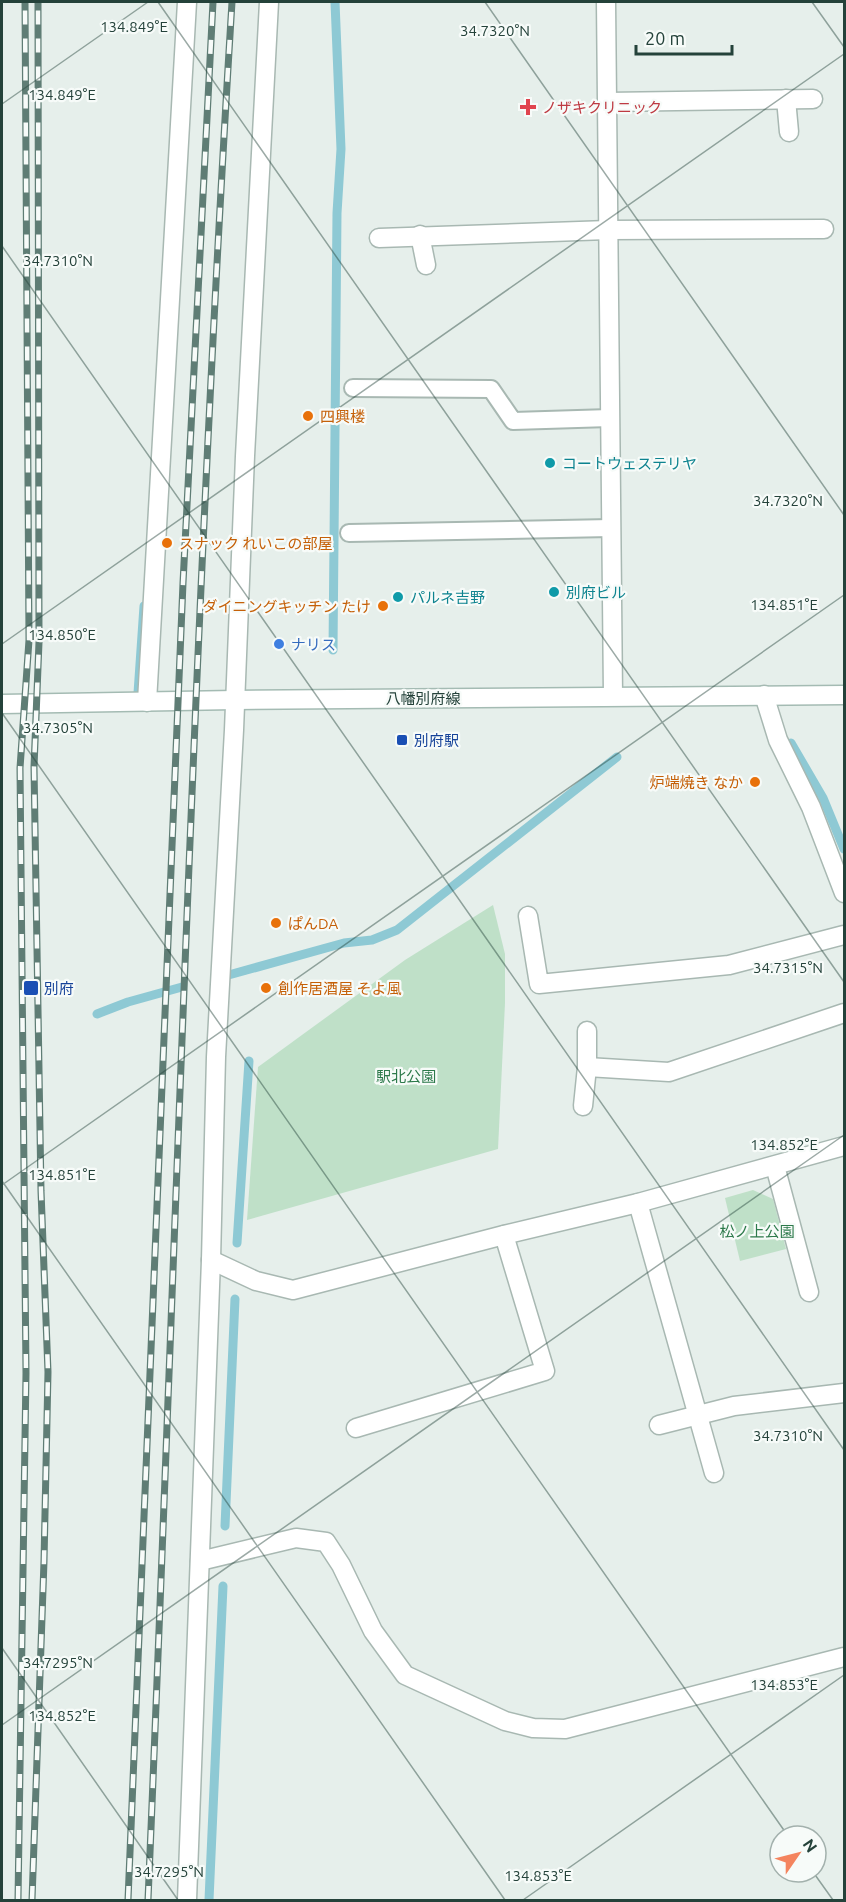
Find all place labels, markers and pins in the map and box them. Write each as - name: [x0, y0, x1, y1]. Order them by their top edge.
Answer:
- marker: ノザキクリニック: [519, 98, 537, 116]
- place label: ノザキクリニック: [542, 99, 662, 116]
- place label: 四興楼: [320, 408, 365, 425]
- marker: 四興楼: [301, 409, 315, 423]
- place label: コートウェステリヤ: [562, 455, 697, 472]
- marker: コートウェステリヤ: [543, 456, 557, 470]
- place label: スナック れいこの部屋: [179, 535, 332, 552]
- marker: スナック れいこの部屋: [160, 536, 174, 550]
- place label: 別府ビル: [566, 584, 626, 601]
- marker: 別府ビル: [547, 585, 561, 599]
- place label: パルネ吉野: [410, 589, 485, 606]
- marker: パルネ吉野: [391, 590, 405, 604]
- place label: ダイニングキッチン たけ: [203, 598, 371, 615]
- marker: ダイニングキッチン たけ: [376, 599, 390, 613]
- place label: ナリス: [291, 636, 336, 653]
- marker: ナリス: [272, 637, 286, 651]
- place label: 別府駅: [414, 732, 459, 749]
- marker: 別府駅: [395, 733, 409, 747]
- place label: 炉端焼き なか: [650, 774, 743, 791]
- marker: 炉端焼き なか: [748, 775, 762, 789]
- place label: ぱんDA: [288, 915, 338, 932]
- marker: ぱんDA: [269, 916, 283, 930]
- marker: 別府: [22, 979, 40, 997]
- place label: 別府: [44, 980, 74, 997]
- place label: 創作居酒屋 そよ風: [278, 980, 401, 997]
- marker: 創作居酒屋 そよ風: [259, 981, 273, 995]

